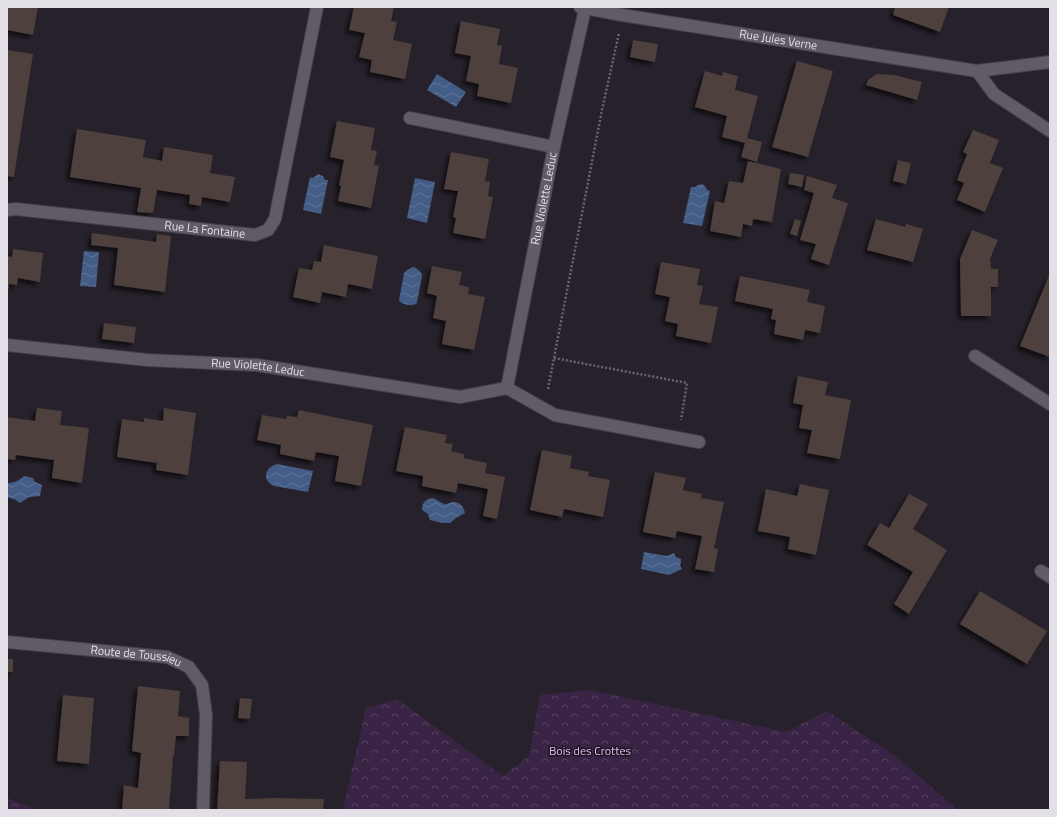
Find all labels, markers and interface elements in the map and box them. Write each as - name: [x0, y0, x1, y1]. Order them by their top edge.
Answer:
- street label: Rue Jules Verne: [738, 24, 819, 55]
- street label: Rue Violette Leduc: [525, 150, 562, 246]
- street label: Rue La Fontaine: [164, 215, 246, 243]
- street label: Rue Violette Leduc: [211, 353, 306, 381]
- street label: Route de Toussieu: [90, 640, 185, 672]
- park label: Bois des Crottes: [549, 741, 631, 760]

